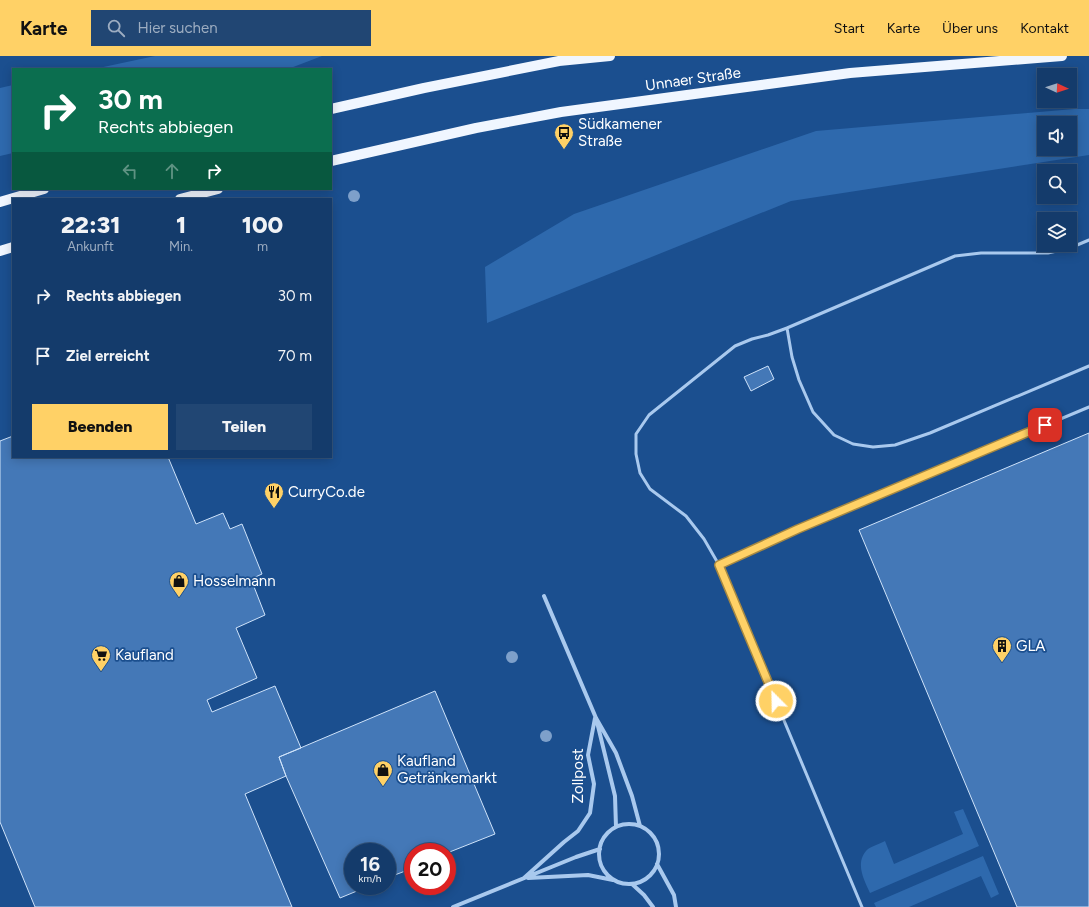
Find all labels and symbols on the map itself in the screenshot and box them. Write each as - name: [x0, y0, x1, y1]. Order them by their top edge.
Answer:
- street label: Unnaer Straße: [644, 63, 742, 95]
- north arrow: [1037, 68, 1077, 108]
- place label: Südkamener Straße: [578, 115, 662, 150]
- bus stop icon: Südkamener Straße: [553, 122, 575, 150]
- pin: [1028, 408, 1062, 442]
- restaurant icon: CurryCo.de: [263, 481, 285, 509]
- place label: CurryCo.de: [288, 483, 365, 501]
- shop icon: Hosselmann: [168, 570, 190, 598]
- place label: Hosselmann: [193, 572, 276, 590]
- building icon: GLA: [991, 635, 1013, 663]
- place label: GLA: [1016, 637, 1045, 655]
- supermarket icon: Kaufland: [90, 644, 112, 672]
- place label: Kaufland: [115, 646, 174, 664]
- position arrow: [755, 680, 797, 722]
- street label: Zollpost: [569, 748, 587, 804]
- place label: Kaufland Getränkemarkt: [397, 752, 497, 787]
- shop icon: Kaufland Getränkemarkt: [372, 759, 394, 787]
- speed limit sign: 20: [404, 843, 456, 895]

